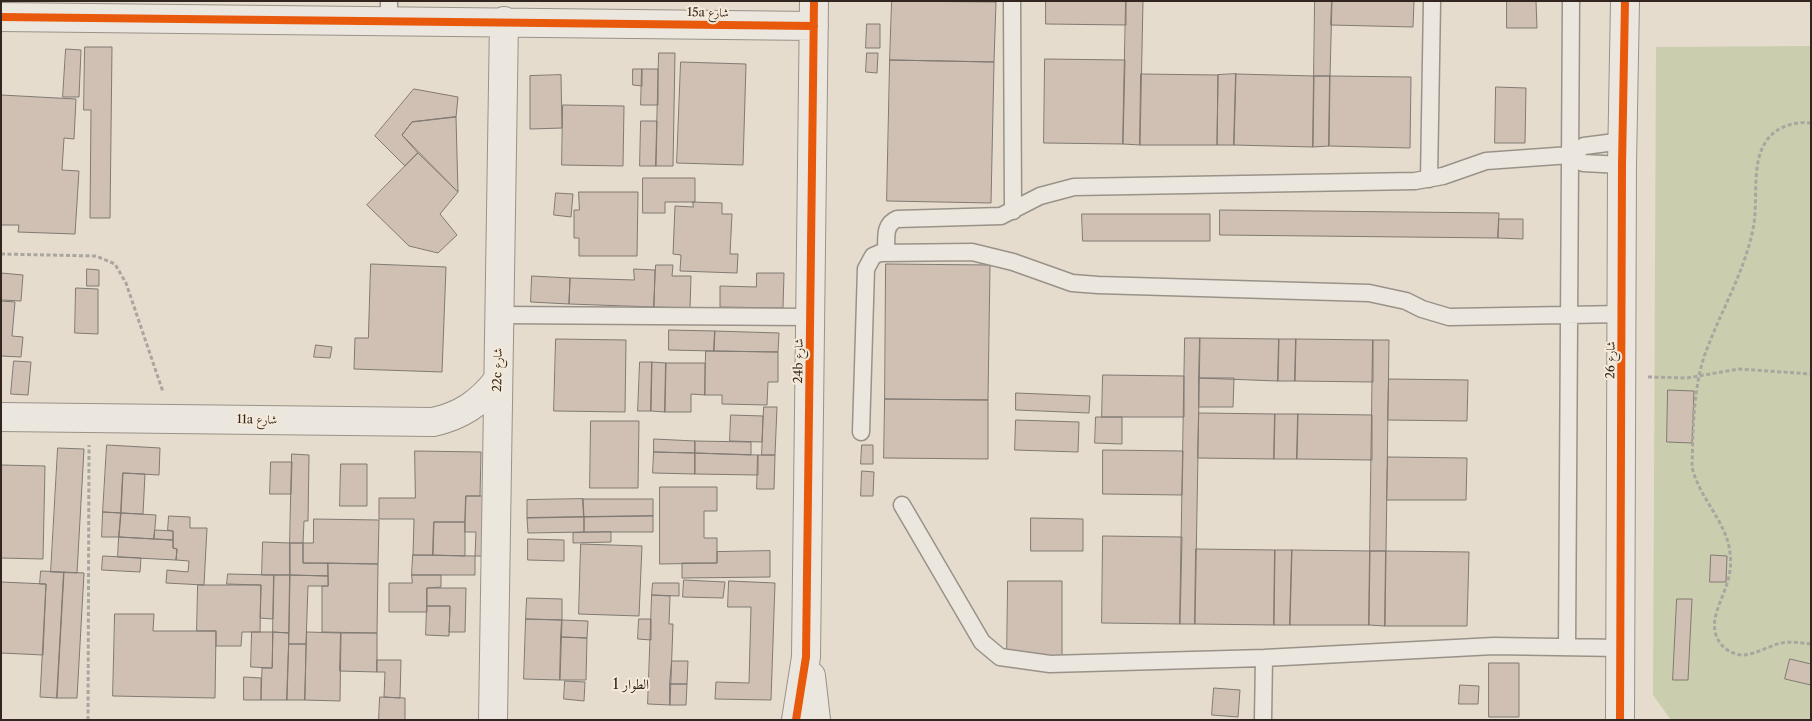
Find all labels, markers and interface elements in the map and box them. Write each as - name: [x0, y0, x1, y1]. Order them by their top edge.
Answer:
- street label: 15a شارع: [687, 5, 729, 21]
- street label: 24b شارع: [791, 338, 807, 384]
- street label: شارع 26: [1603, 341, 1619, 379]
- street label: 22c شارع: [490, 348, 506, 392]
- street label: 11a شارع: [237, 412, 277, 428]
- district label: الطوار 1: [613, 677, 649, 693]

